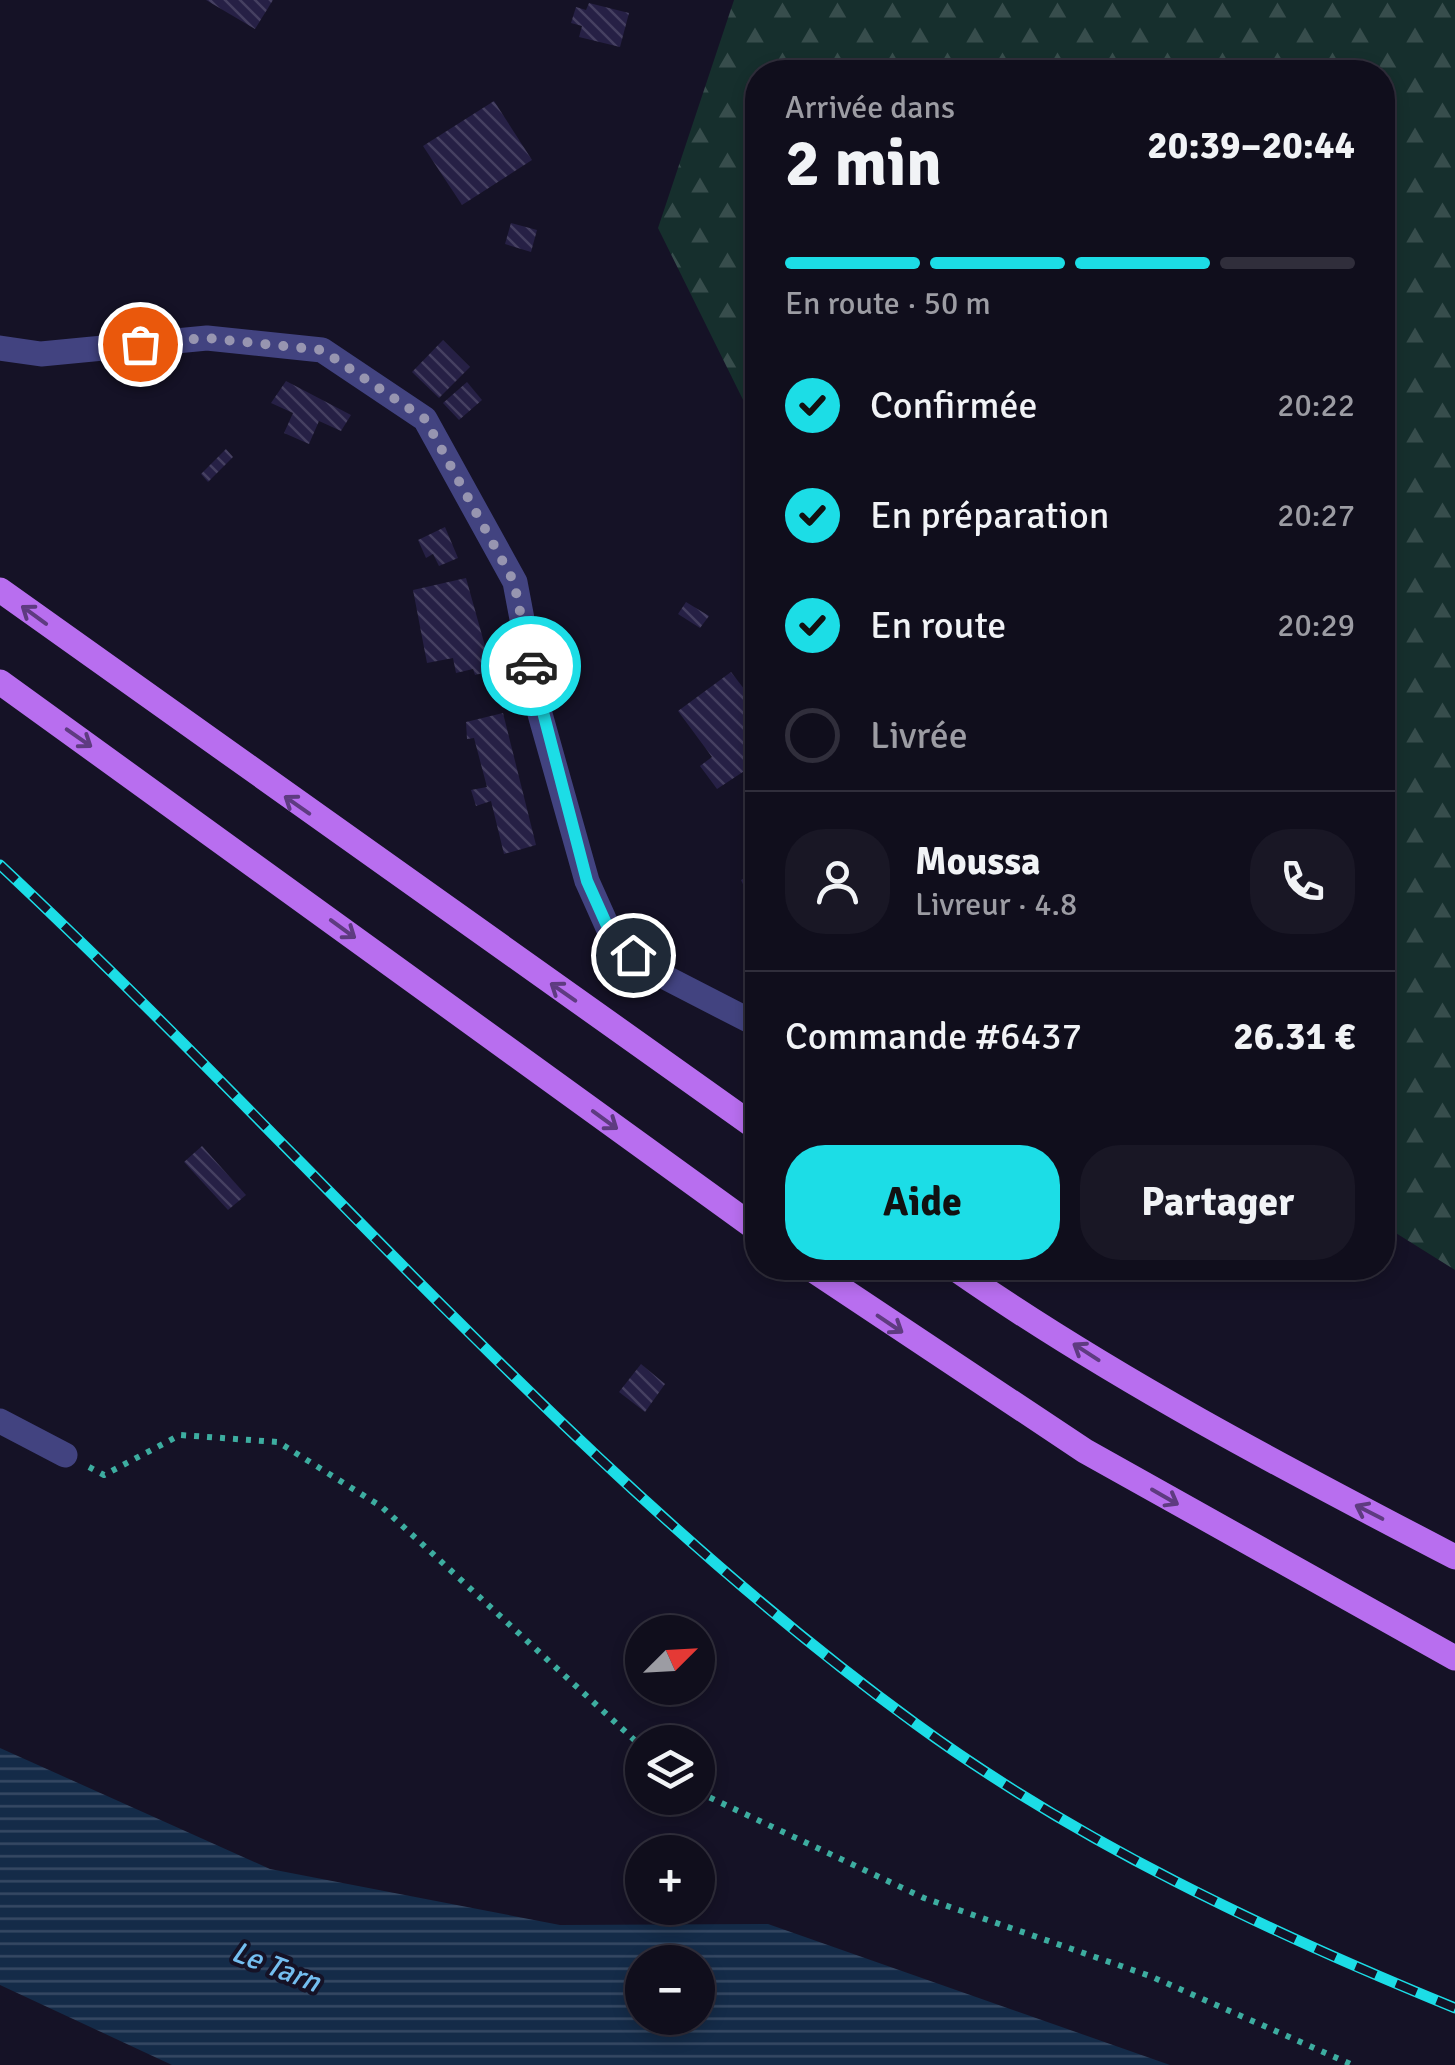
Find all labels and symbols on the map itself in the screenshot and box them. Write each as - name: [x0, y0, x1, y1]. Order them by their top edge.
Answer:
- pin: [98, 302, 183, 387]
- one-way arrow: [21, 604, 48, 625]
- courier: [481, 616, 581, 716]
- one-way arrow: [65, 728, 93, 749]
- one-way arrow: [284, 795, 312, 816]
- pin: [591, 913, 676, 998]
- one-way arrow: [329, 918, 356, 939]
- one-way arrow: [550, 982, 578, 1003]
- one-way arrow: [591, 1110, 618, 1131]
- one-way arrow: [876, 1313, 904, 1334]
- one-way arrow: [1072, 1342, 1100, 1363]
- one-way arrow: [1150, 1487, 1179, 1507]
- one-way arrow: [1354, 1502, 1384, 1521]
- north arrow: [625, 1615, 715, 1705]
- water label: Le Tarn: [227, 1933, 327, 2001]

